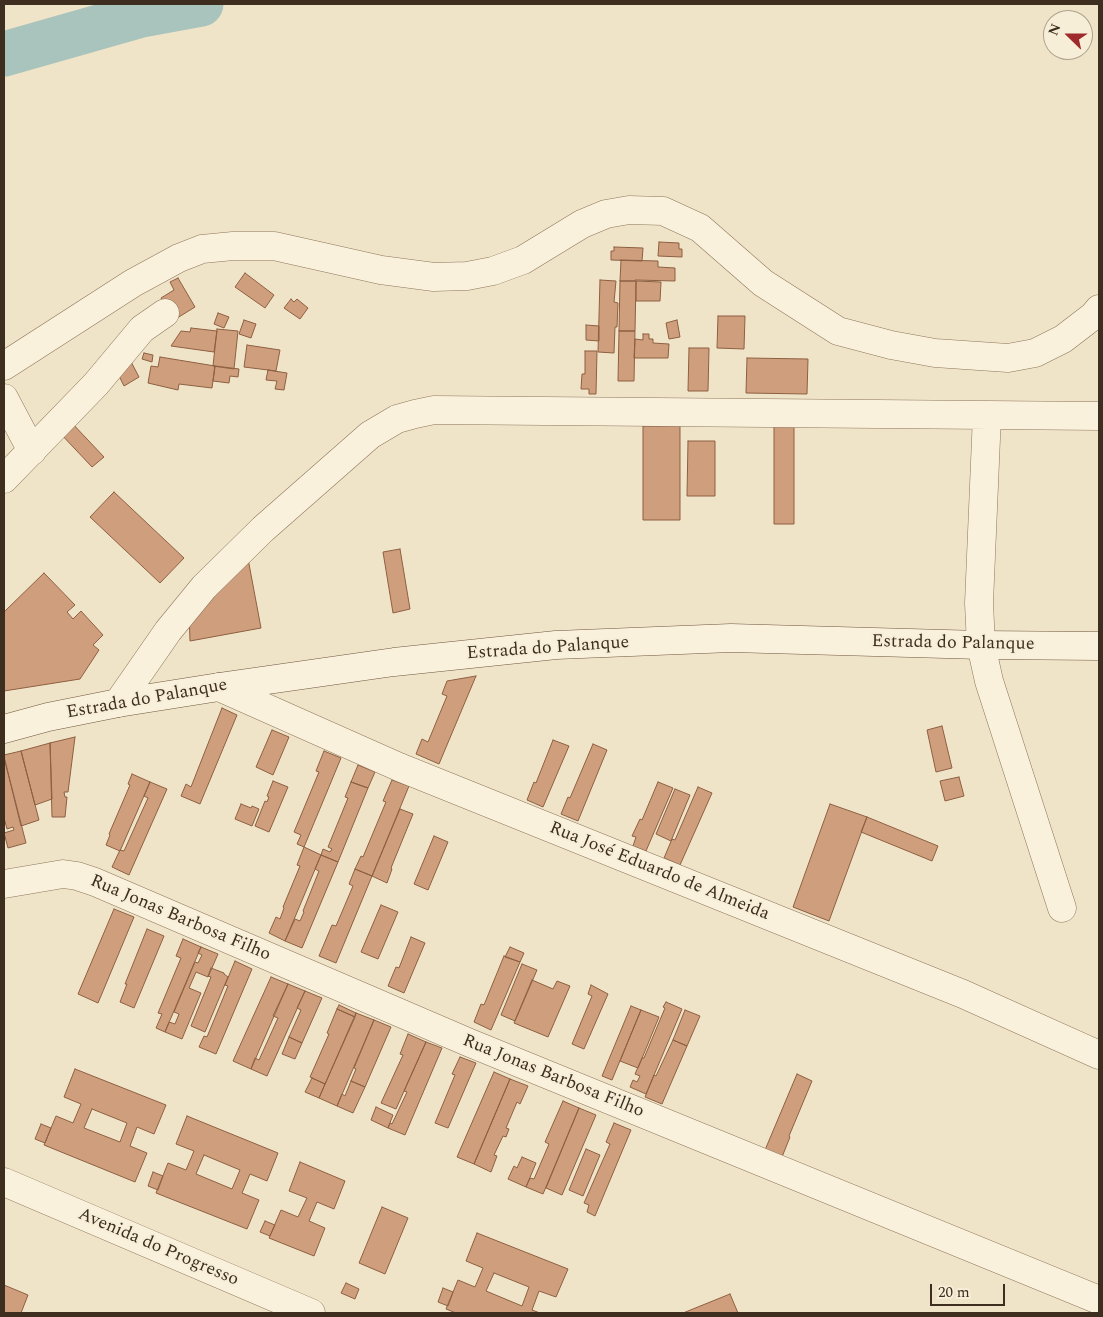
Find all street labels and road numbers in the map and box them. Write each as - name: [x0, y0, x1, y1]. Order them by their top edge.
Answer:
- street label: Estrada do Palanque: [871, 632, 1035, 656]
- street label: Estrada do Palanque: [466, 633, 630, 665]
- street label: Estrada do Palanque: [65, 675, 229, 725]
- street label: Rua José Eduardo de Almeida: [546, 818, 772, 926]
- street label: Rua Jonas Barbosa Filho: [87, 871, 273, 967]
- street label: Rua Jonas Barbosa Filho: [459, 1031, 647, 1123]
- street label: Avenida do Progresso: [74, 1204, 242, 1292]

